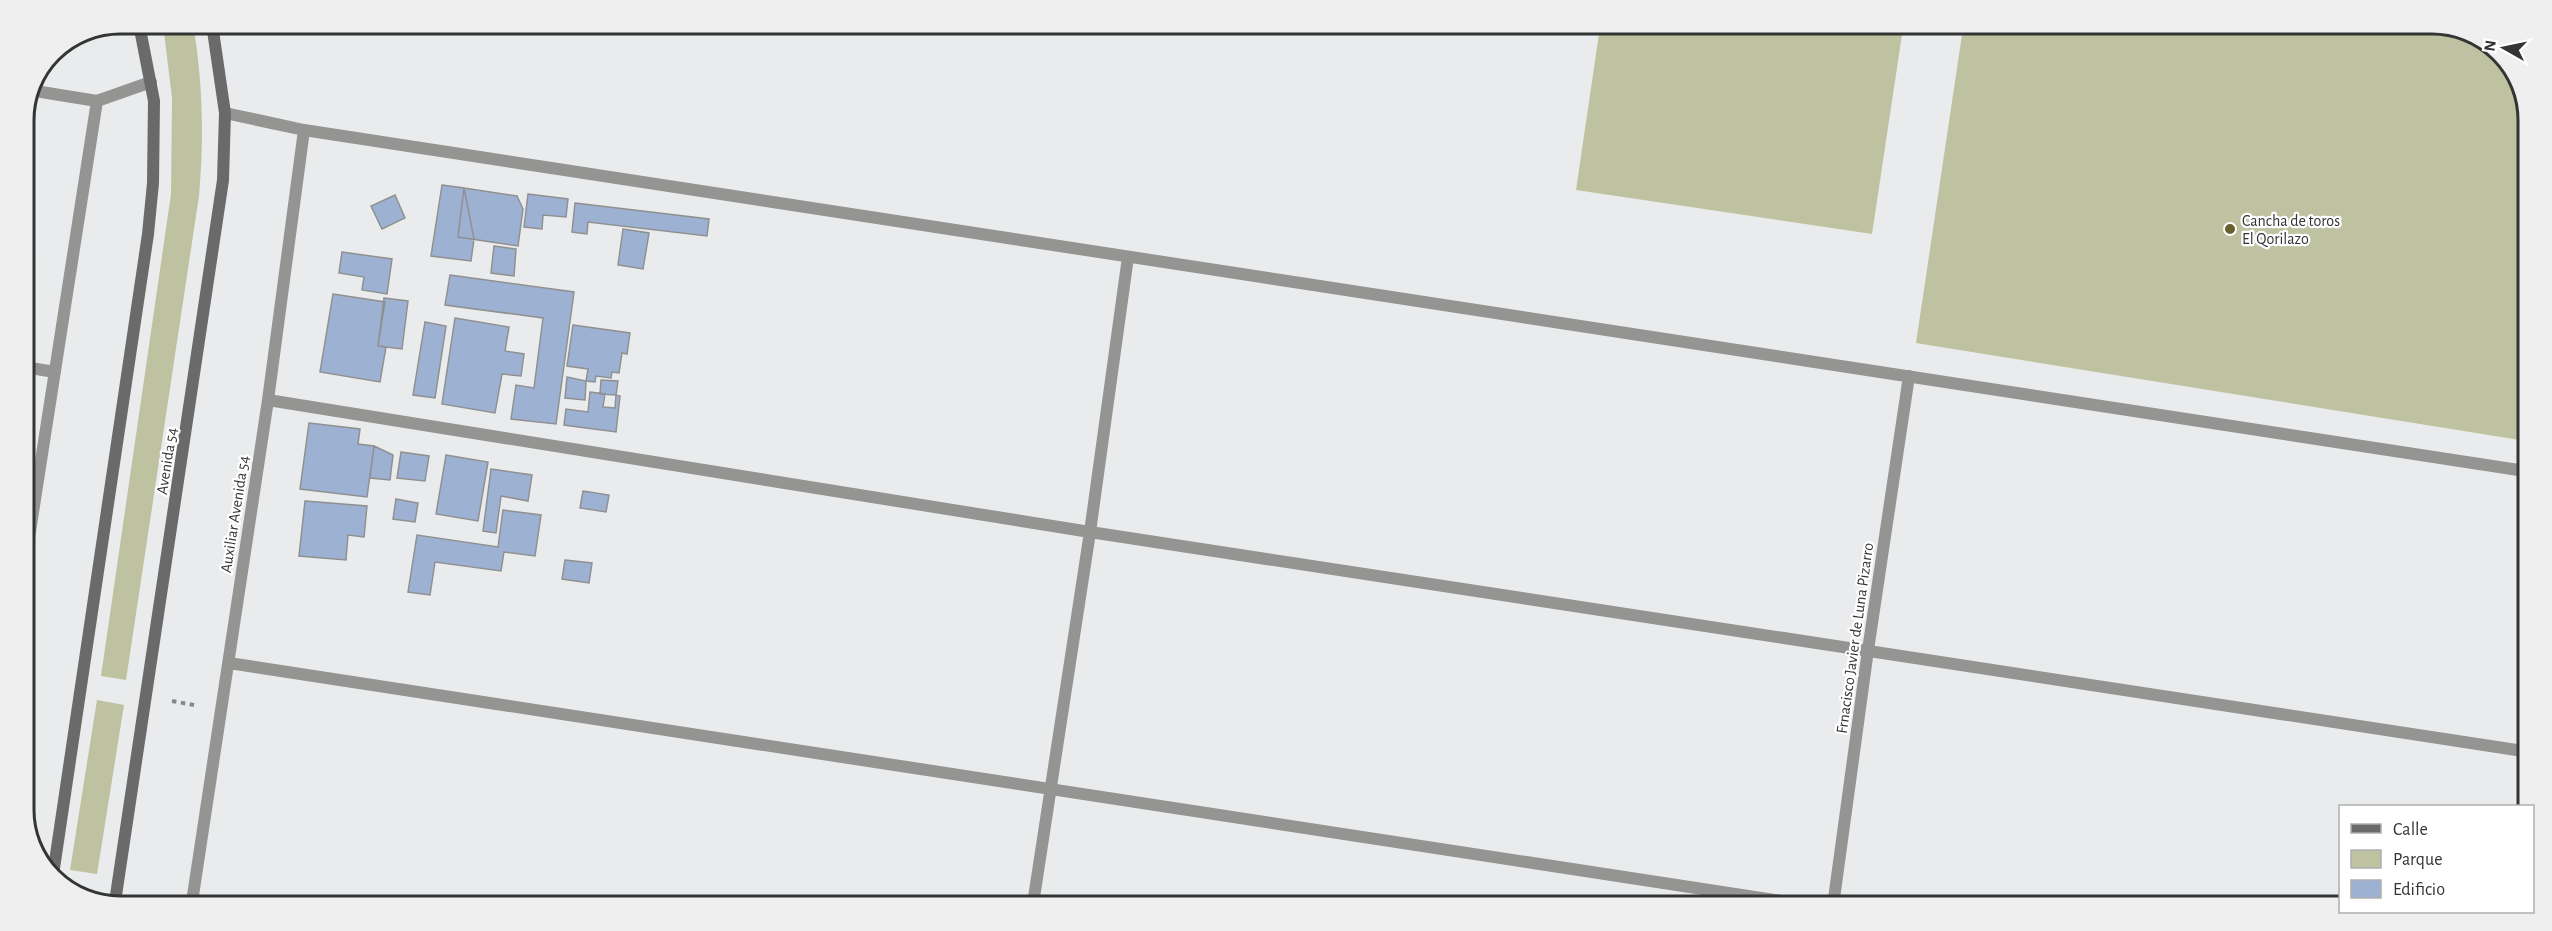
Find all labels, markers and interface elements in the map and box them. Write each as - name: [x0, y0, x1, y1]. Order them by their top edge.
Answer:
- north arrow: [2474, 18, 2534, 78]
- text: N: [2481, 39, 2499, 53]
- place label: Cancha de toros El Qorilazo: [2242, 213, 2340, 248]
- marker: Cancha de toros El Qorilazo: [2223, 222, 2237, 236]
- street label: Avenida 54: [154, 426, 180, 496]
- street label: Auxiliar Avenida 54: [218, 454, 252, 574]
- street label: Frnacisco Javier de Luna Pizarro: [1834, 541, 1876, 735]
- legend: [2339, 805, 2534, 913]
- text: Calle: [2393, 821, 2428, 839]
- text: Parque: [2393, 851, 2442, 869]
- text: Edificio: [2393, 881, 2445, 899]

